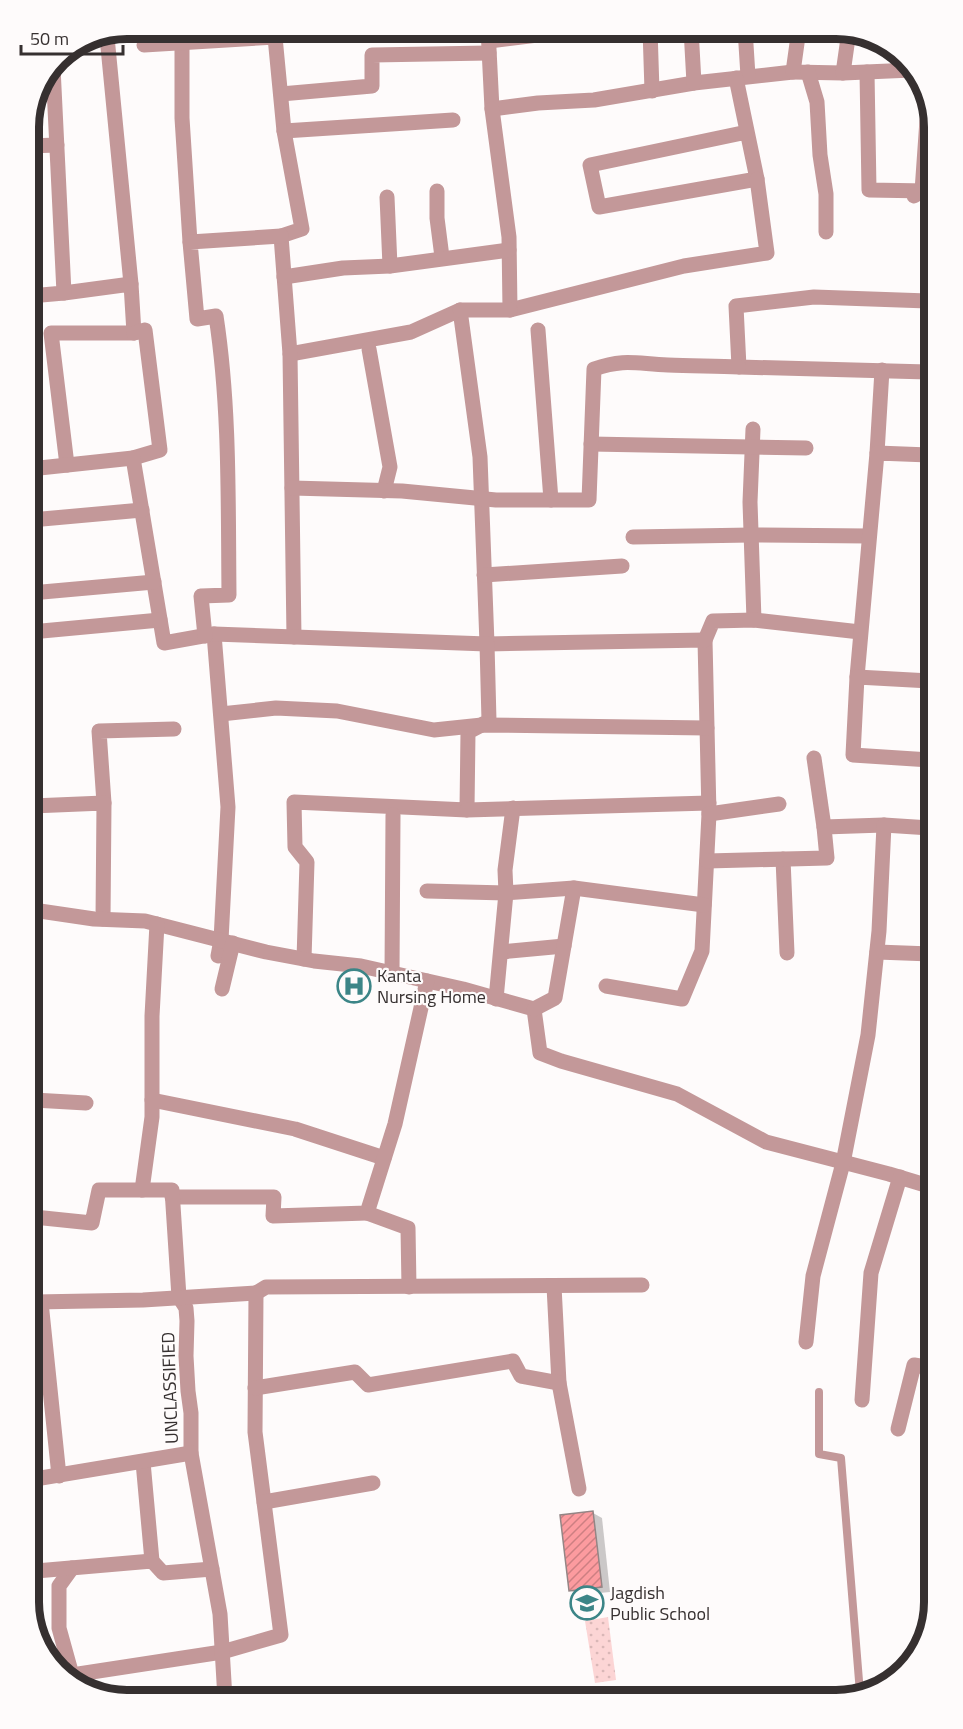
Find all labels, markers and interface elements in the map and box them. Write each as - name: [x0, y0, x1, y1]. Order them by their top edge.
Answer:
- scale bar: [21, 18, 123, 56]
- text: 50 m: [30, 25, 69, 52]
- place label: Kanta Nursing Home: [377, 962, 486, 1010]
- hospital icon: Kanta Nursing Home: [336, 968, 372, 1004]
- street label: UNCLASSIFIED: [154, 1331, 185, 1445]
- place label: Jagdish Public School: [610, 1579, 710, 1627]
- school or university icon: Jagdish Public School: [569, 1585, 605, 1621]

